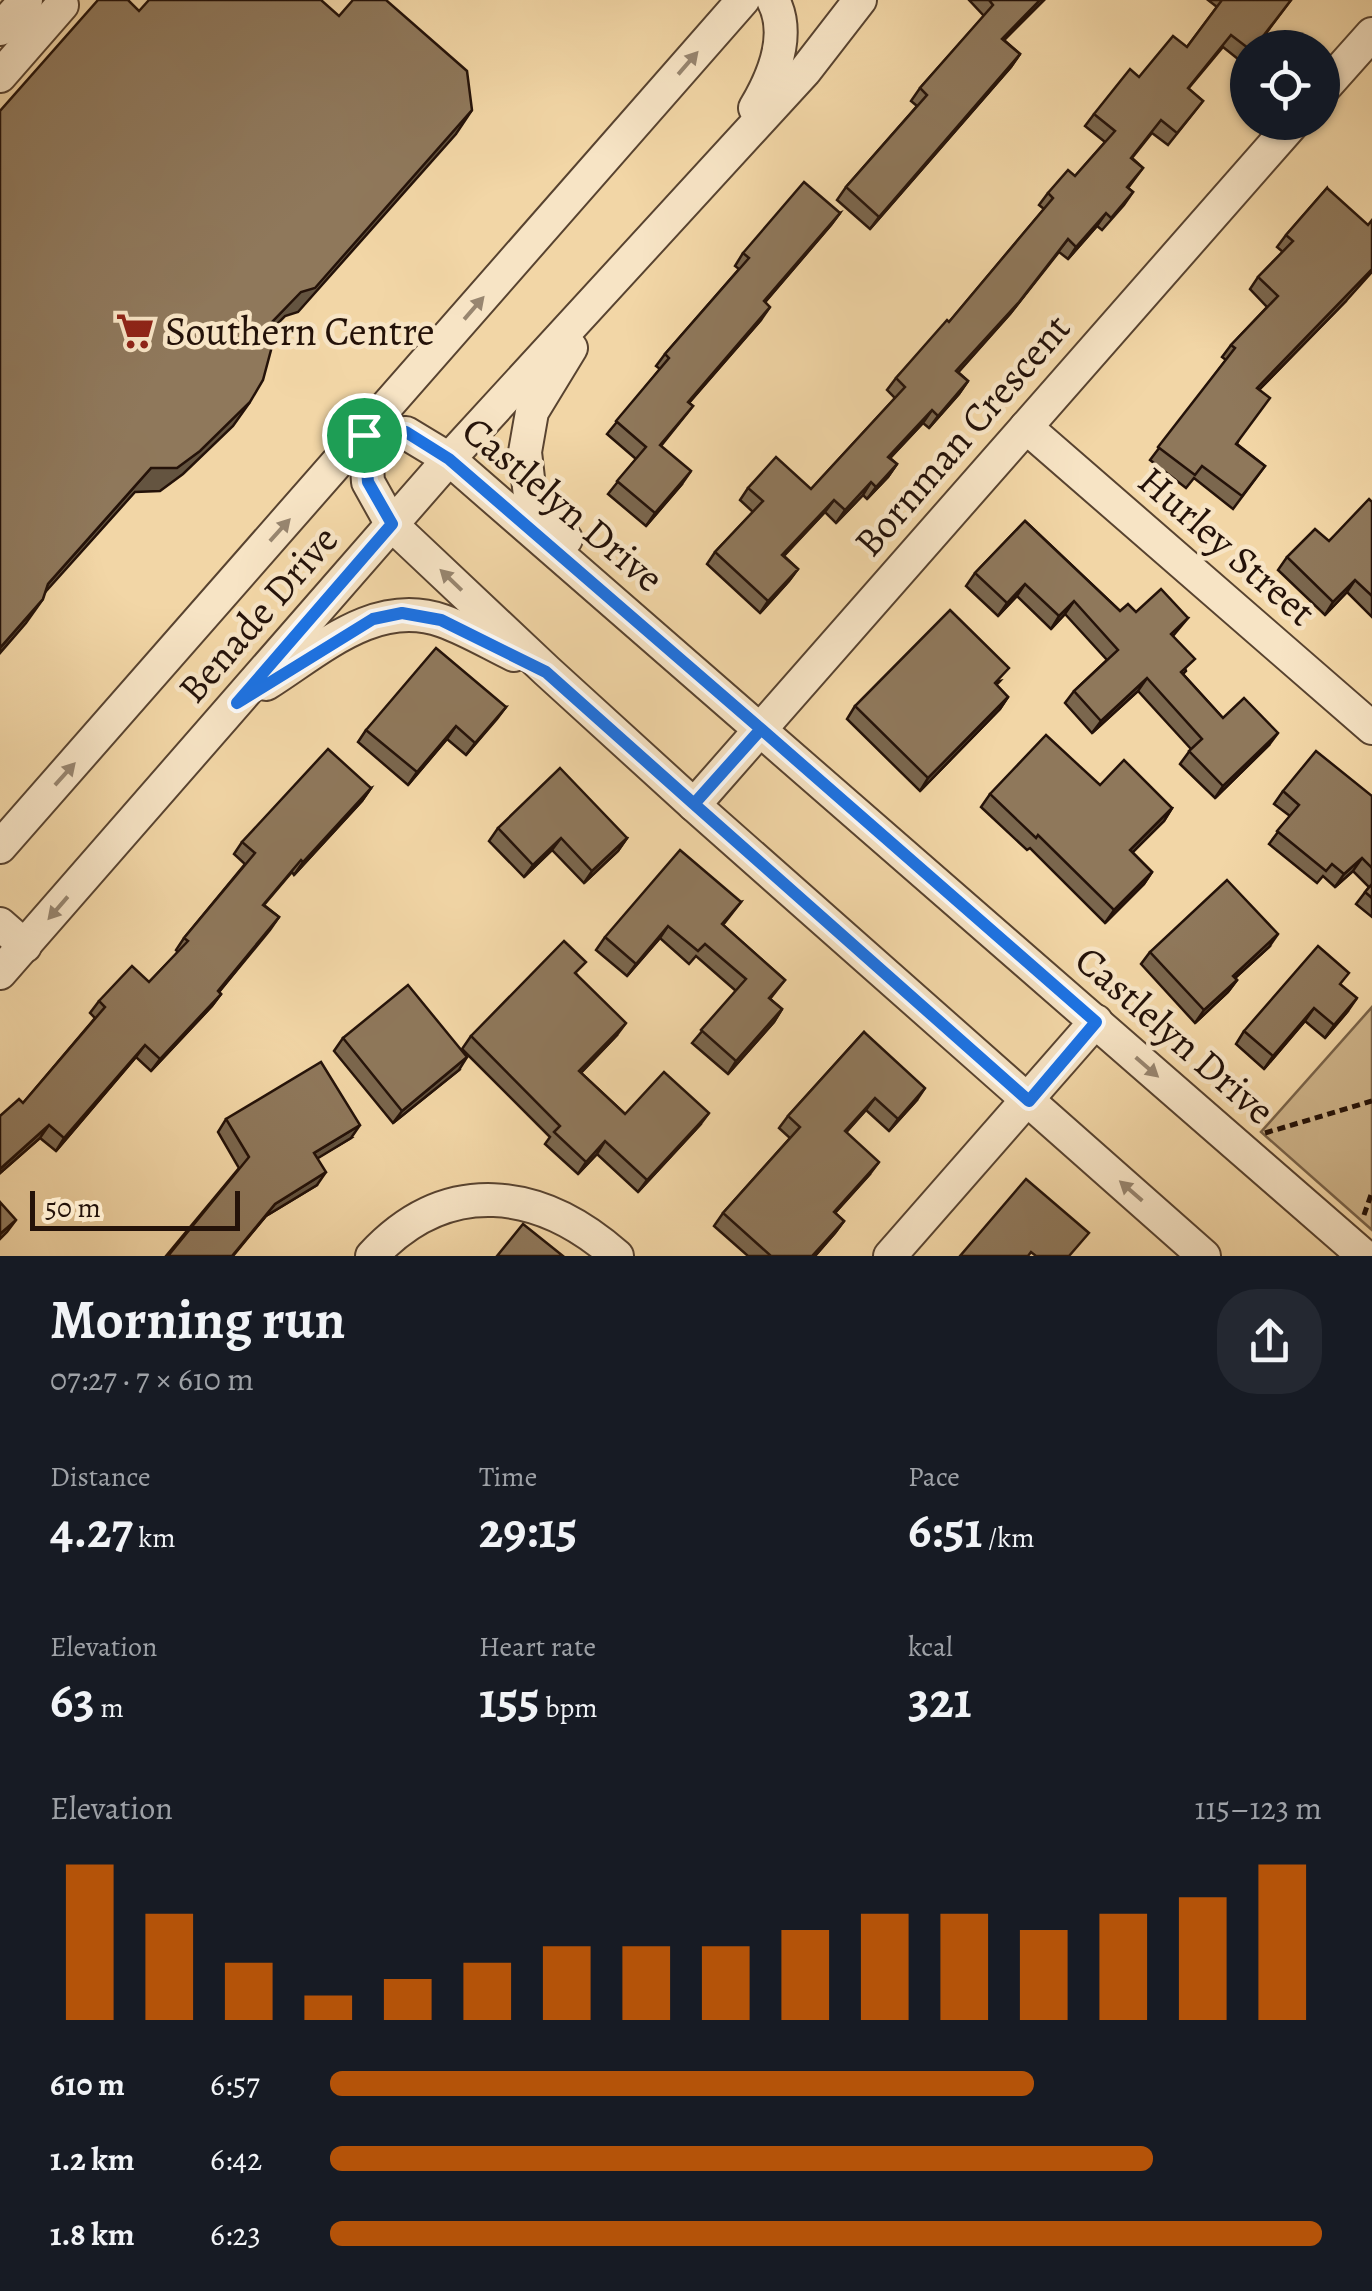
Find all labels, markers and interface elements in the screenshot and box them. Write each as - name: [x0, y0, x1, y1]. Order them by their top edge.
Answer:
- map controls: [1230, 30, 1340, 140]
- button: locate: [1230, 30, 1340, 140]
- one-way arrow: [676, 51, 698, 76]
- one-way arrow: [463, 296, 485, 321]
- street label: Bornman Crescent: [841, 302, 1083, 568]
- place label: Southern Centre: [165, 304, 435, 359]
- supermarket icon: Southern Centre: [114, 310, 156, 352]
- pin: [322, 393, 407, 478]
- street label: Castlelyn Drive: [450, 403, 676, 605]
- icon: arrive: [337, 408, 392, 463]
- street label: Hurley Street: [1126, 453, 1328, 639]
- street label: Benade Drive: [165, 513, 351, 715]
- one-way arrow: [269, 518, 291, 543]
- one-way arrow: [439, 569, 463, 592]
- one-way arrow: [53, 762, 75, 787]
- one-way arrow: [47, 895, 69, 920]
- street label: Castlelyn Drive: [1063, 933, 1287, 1137]
- one-way arrow: [1134, 1055, 1159, 1077]
- one-way arrow: [1119, 1181, 1144, 1203]
- scale bar: [30, 1186, 240, 1230]
- text: 50 m: [45, 1189, 101, 1227]
- text: Morning run: [50, 1282, 345, 1357]
- button: share: [1217, 1289, 1322, 1394]
- text: 07:27 · 7 × 610 m: [50, 1357, 254, 1401]
- text: Distance: [50, 1458, 150, 1496]
- text: Time: [479, 1458, 537, 1496]
- text: Pace: [908, 1458, 960, 1496]
- text: 4.27: [50, 1496, 133, 1564]
- text: 29:15: [479, 1496, 577, 1564]
- text: 6:51: [908, 1496, 983, 1564]
- text: km: [133, 1519, 176, 1557]
- text: /km: [983, 1519, 1034, 1557]
- text: Elevation: [50, 1628, 157, 1666]
- text: Heart rate: [479, 1628, 596, 1666]
- text: kcal: [908, 1628, 953, 1666]
- text: 63: [50, 1666, 95, 1734]
- text: 155: [479, 1666, 540, 1734]
- text: 321: [908, 1666, 972, 1734]
- text: m: [95, 1689, 124, 1727]
- text: bpm: [540, 1689, 597, 1727]
- text: Elevation: [50, 1786, 173, 1830]
- text: 115–123 m: [1194, 1786, 1322, 1830]
- text: 610 m: [50, 2062, 125, 2106]
- text: 6:57: [210, 2062, 260, 2106]
- text: 1.2 km: [50, 2137, 135, 2181]
- text: 6:42: [210, 2137, 262, 2181]
- text: 1.8 km: [50, 2212, 135, 2256]
- text: 6:23: [210, 2212, 261, 2256]

